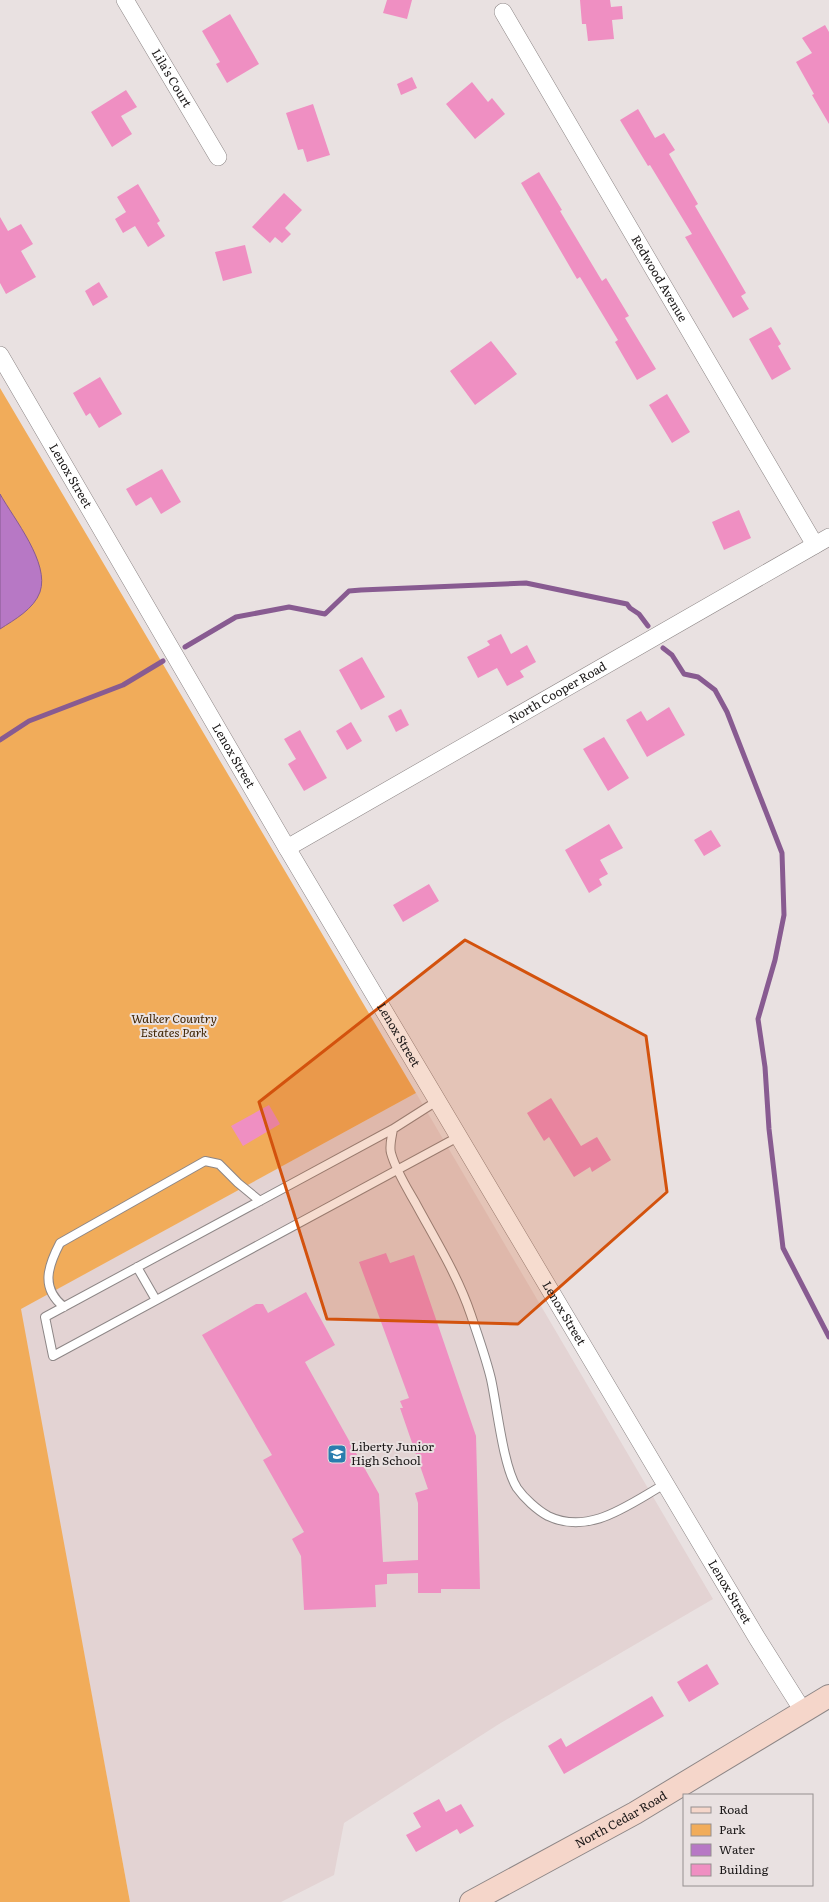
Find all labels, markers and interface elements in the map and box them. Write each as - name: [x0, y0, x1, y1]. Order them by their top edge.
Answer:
- street label: Lila's Court: [148, 45, 197, 111]
- street label: Redwood Avenue: [627, 231, 692, 325]
- street label: Lenox Street: [45, 440, 97, 511]
- street label: North Cooper Road: [505, 656, 610, 727]
- street label: Lenox Street: [208, 720, 260, 791]
- street label: Lenox Street: [373, 999, 425, 1070]
- park label: Walker Country Estates Park: [131, 1009, 217, 1041]
- street label: Lenox Street: [539, 1277, 591, 1349]
- place label: Liberty Junior High School: [351, 1437, 434, 1469]
- school or university icon: Liberty Junior High School: [326, 1443, 348, 1465]
- street label: Lenox Street: [704, 1556, 757, 1627]
- street label: North Cedar Road: [571, 1786, 670, 1852]
- legend: [683, 1794, 813, 1886]
- text: Road: [719, 1800, 749, 1818]
- text: Park: [719, 1820, 746, 1838]
- text: Water: [719, 1840, 755, 1858]
- text: Building: [719, 1860, 769, 1878]

